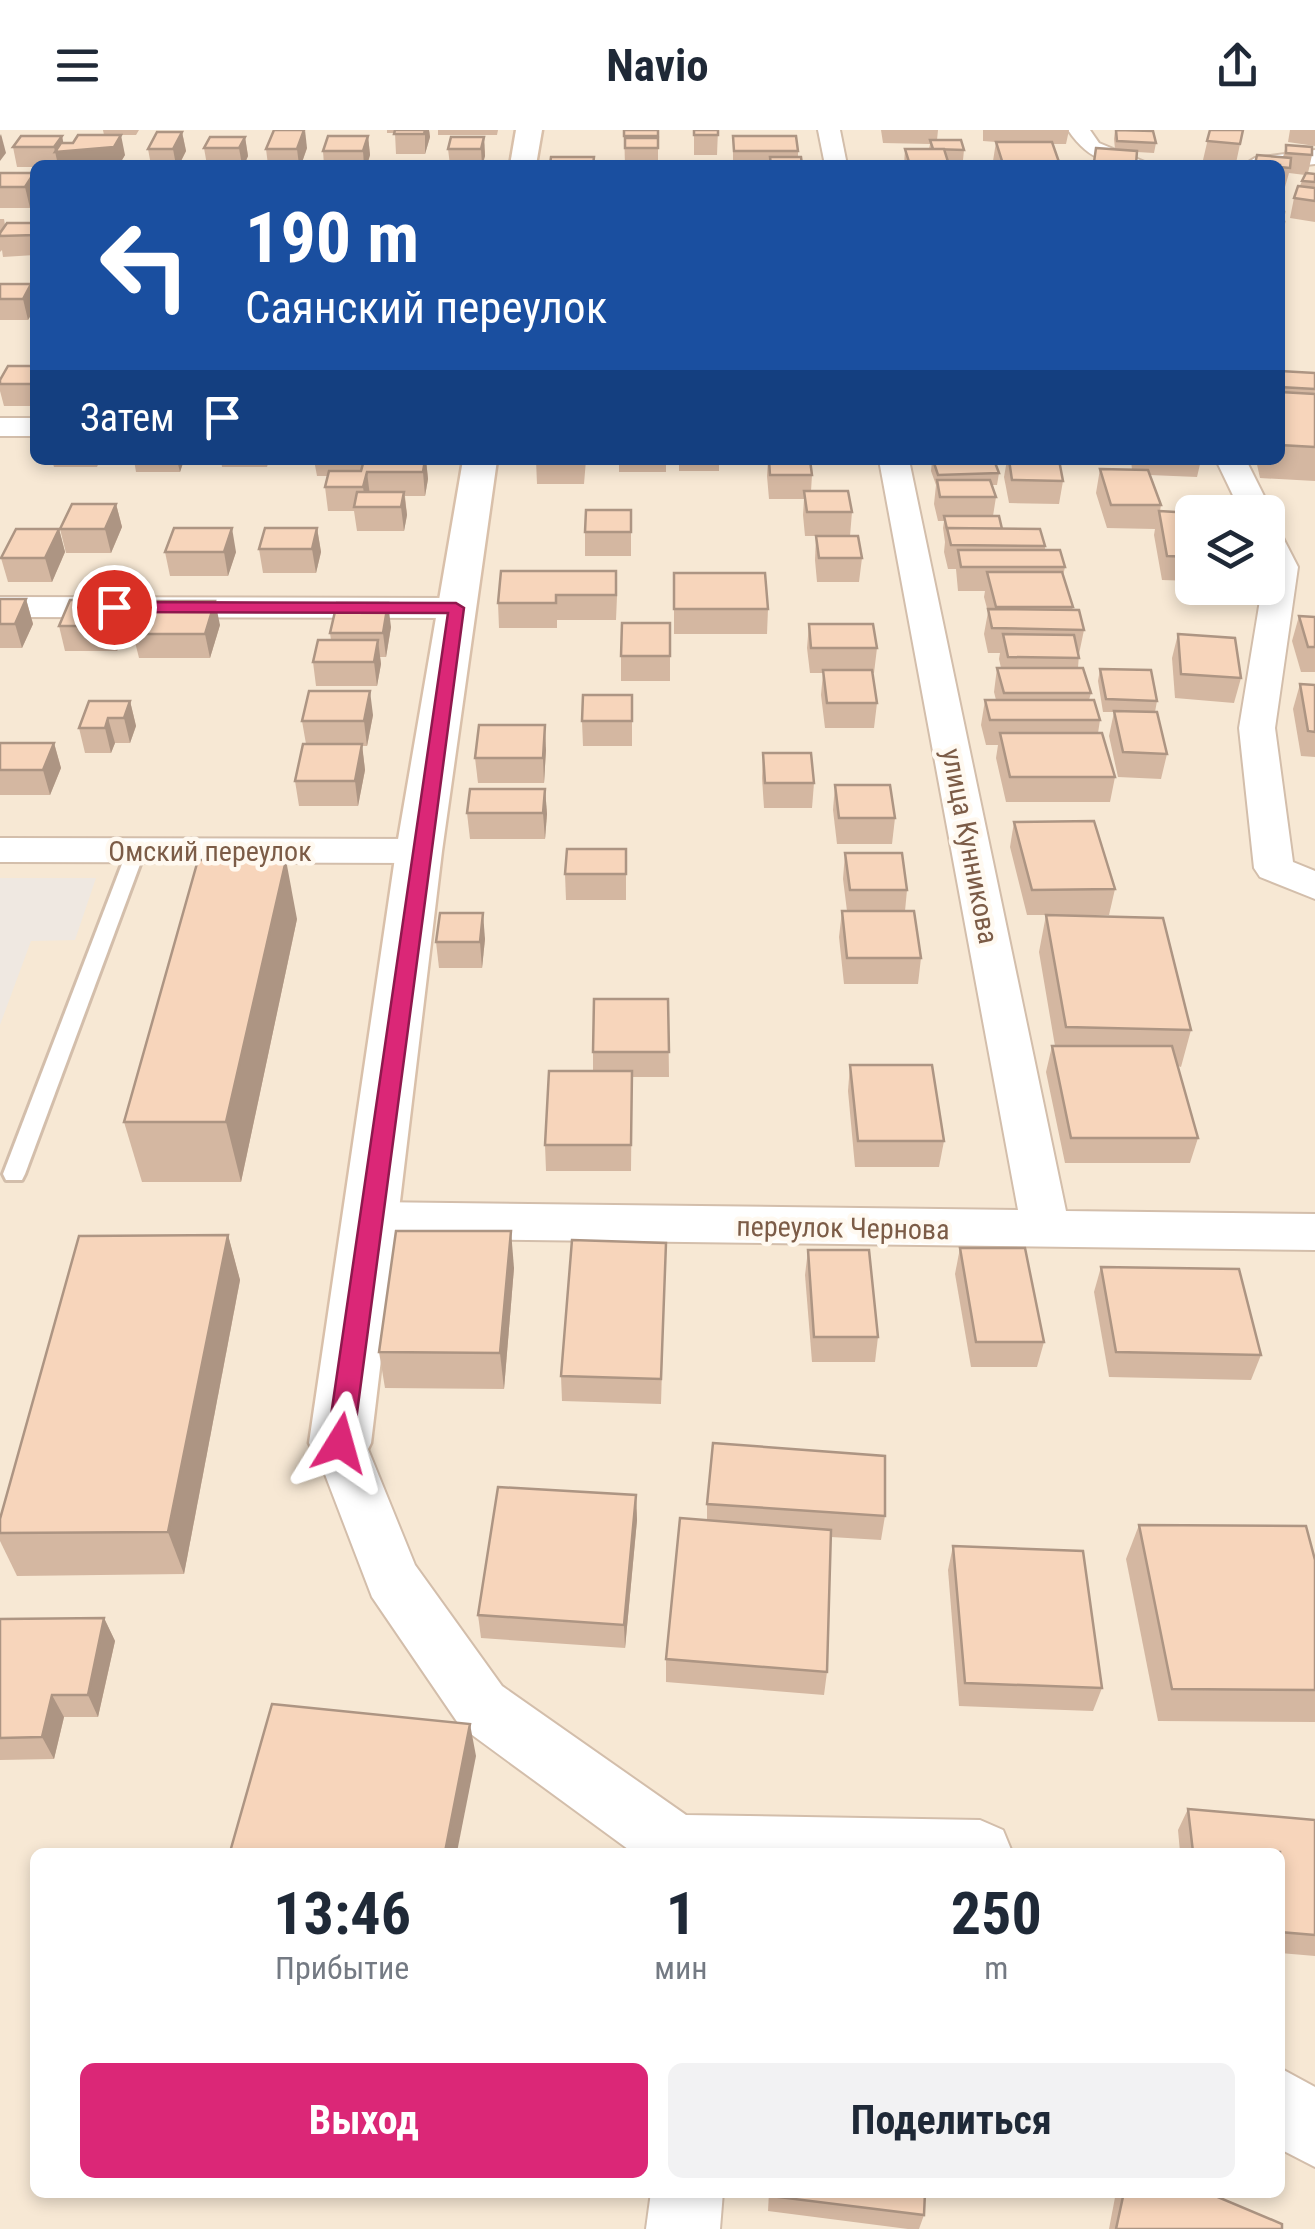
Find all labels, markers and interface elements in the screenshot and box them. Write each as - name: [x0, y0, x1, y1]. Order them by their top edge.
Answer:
- icon: menu: [50, 38, 105, 93]
- icon: share: [1210, 38, 1265, 93]
- text: Navio: [606, 39, 709, 92]
- text: 190 m: [245, 197, 419, 279]
- icon: left: [80, 200, 210, 330]
- text: Саянский переулок: [245, 281, 607, 334]
- icon: arrive: [195, 390, 250, 445]
- text: Затем: [80, 396, 175, 440]
- map controls: [1175, 495, 1285, 605]
- button: layers: [1175, 495, 1285, 605]
- pin: [72, 565, 157, 650]
- icon: arrive: [87, 580, 142, 635]
- street label: улица Кунникова: [935, 745, 1005, 947]
- street label: Омский переулок: [108, 835, 312, 868]
- street label: переулок Чернова: [736, 1210, 950, 1246]
- position arrow: [288, 1391, 392, 1495]
- text: 13:46: [273, 1878, 411, 1949]
- text: 1: [666, 1878, 696, 1949]
- text: 250: [951, 1878, 1042, 1949]
- text: Прибытие: [275, 1949, 409, 1987]
- text: мин: [654, 1949, 707, 1987]
- text: m: [984, 1949, 1008, 1987]
- button: Выход: [80, 2063, 648, 2178]
- button: Поделиться: [668, 2063, 1235, 2178]

